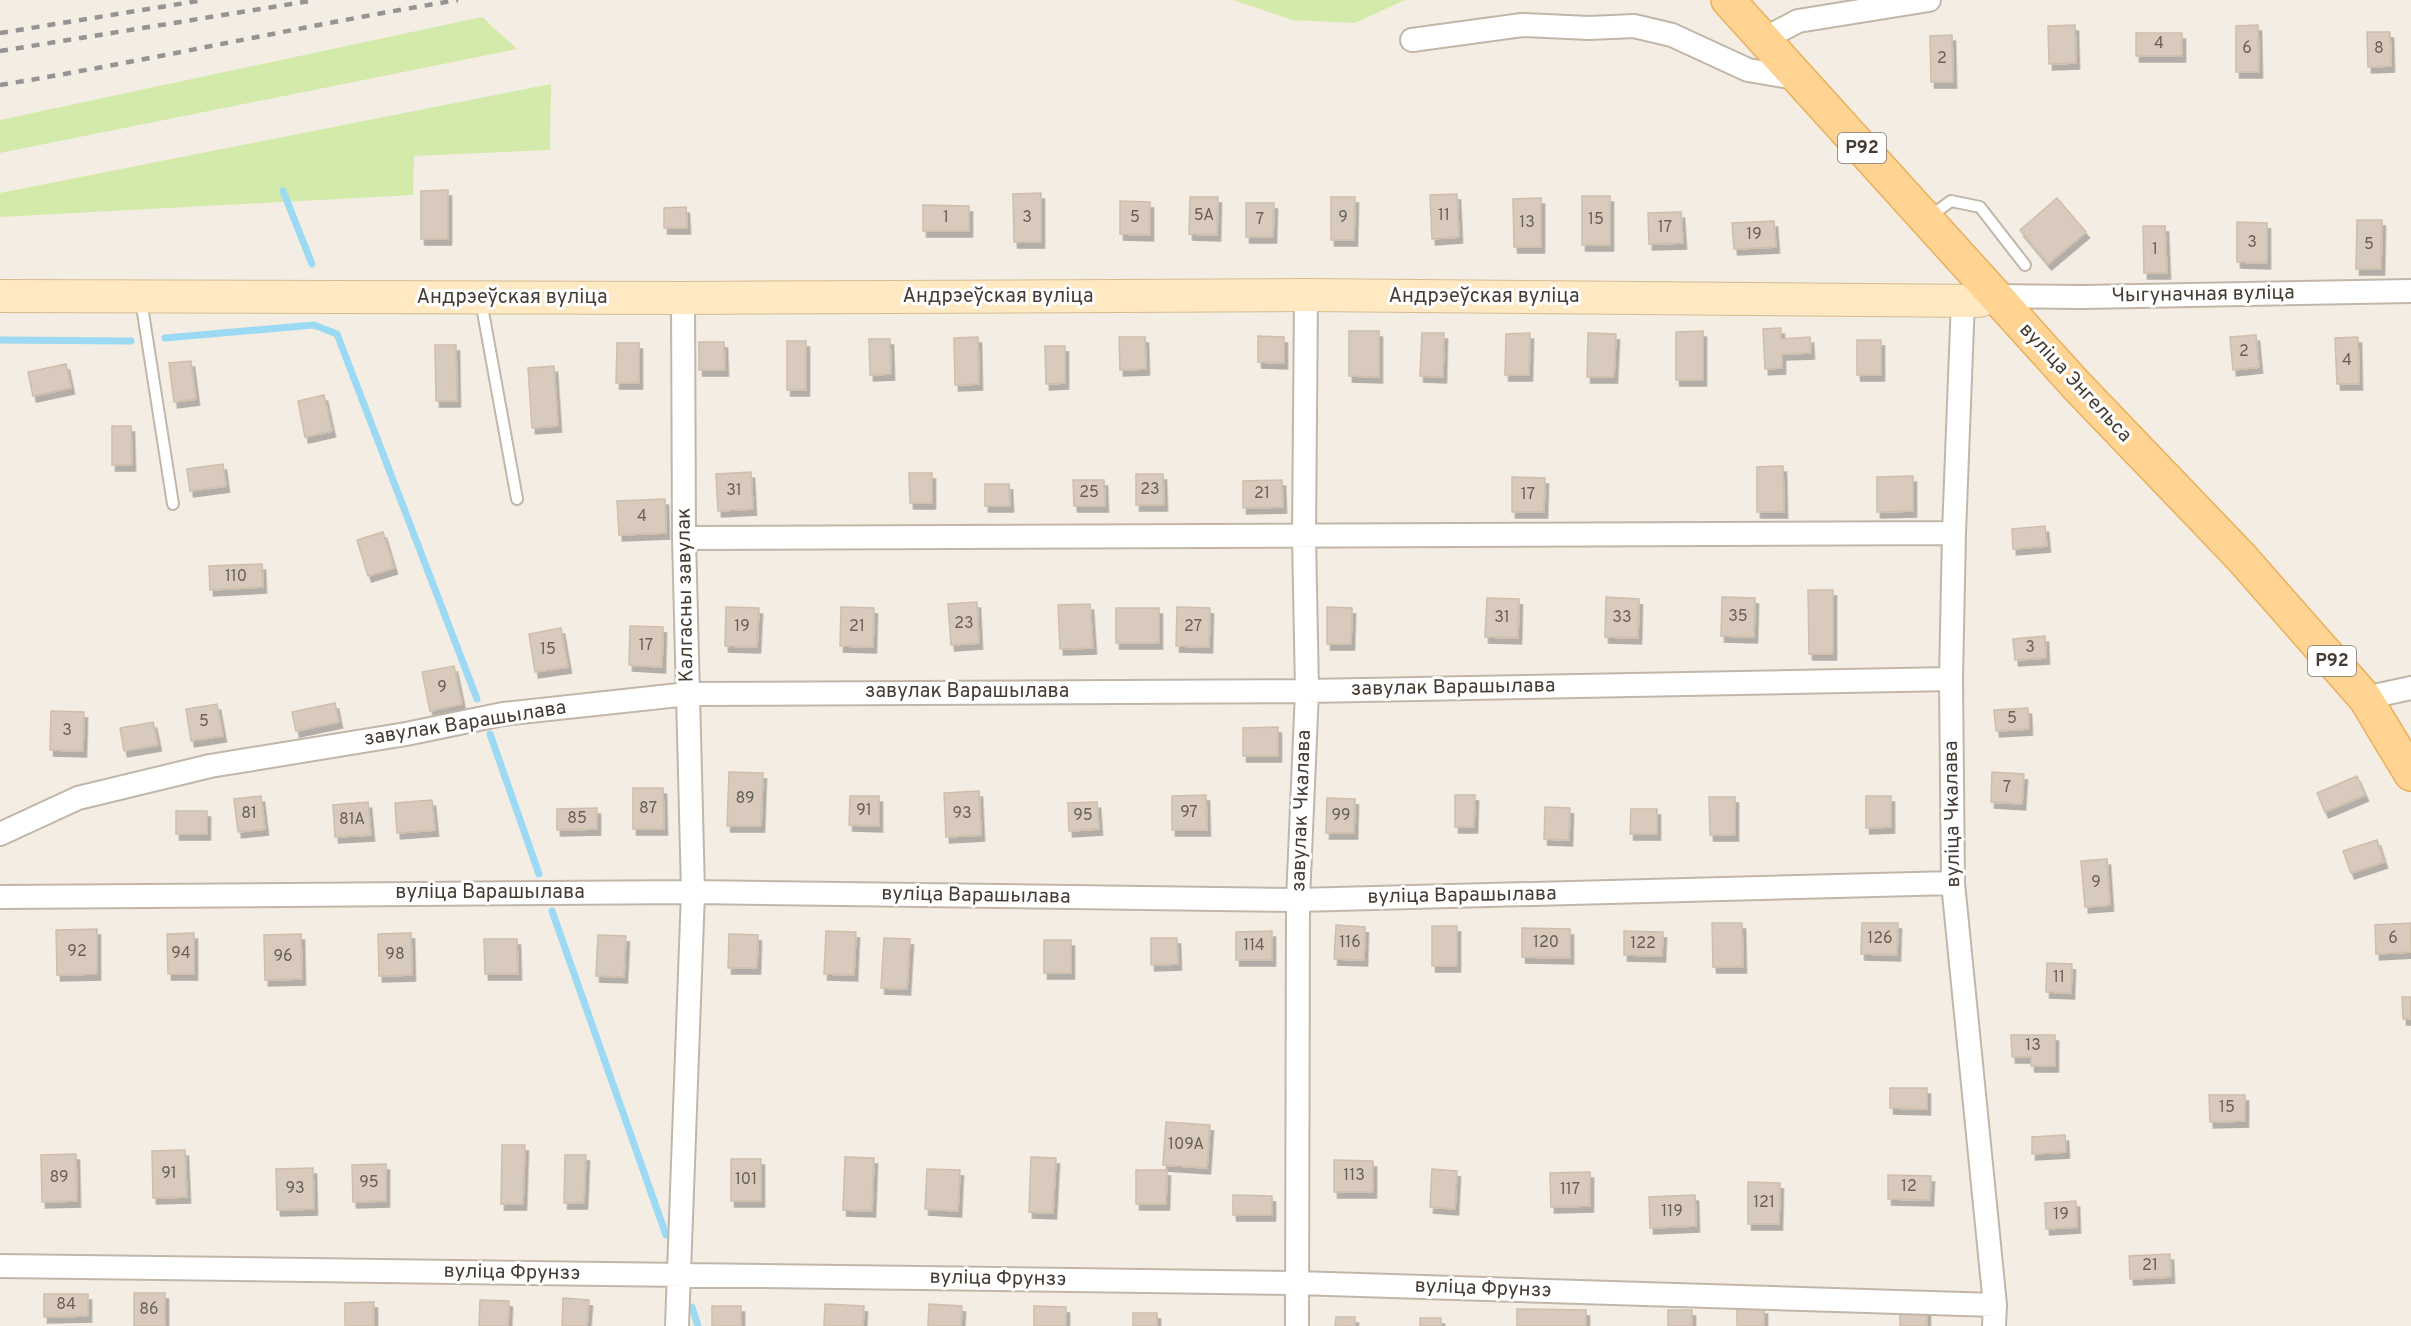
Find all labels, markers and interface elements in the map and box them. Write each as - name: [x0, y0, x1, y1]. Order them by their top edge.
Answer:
- house number: 4: [2154, 34, 2164, 54]
- house number: 6: [2242, 39, 2252, 59]
- house number: 8: [2374, 39, 2384, 59]
- house number: 2: [1937, 49, 1947, 69]
- road number: Р92: [1838, 133, 1886, 163]
- house number: 5А: [1194, 206, 1214, 226]
- house number: 11: [1438, 206, 1450, 226]
- house number: 1: [943, 208, 949, 228]
- house number: 3: [1022, 208, 1032, 228]
- house number: 5: [1130, 208, 1140, 228]
- house number: 9: [1338, 208, 1348, 228]
- house number: 7: [1256, 210, 1264, 230]
- house number: 15: [1588, 210, 1604, 230]
- house number: 13: [1519, 213, 1535, 233]
- house number: 17: [1658, 218, 1672, 238]
- house number: 19: [1746, 225, 1762, 245]
- house number: 3: [2247, 233, 2257, 253]
- house number: 5: [2364, 235, 2374, 255]
- house number: 1: [2152, 240, 2158, 260]
- street label: Чыгуначная вуліца: [2111, 280, 2295, 310]
- street label: Андрэеўская вуліца: [902, 284, 1094, 310]
- street label: Андрэеўская вуліца: [1388, 284, 1580, 310]
- street label: Андрэеўская вуліца: [416, 285, 608, 311]
- street label: вуліца Энгельса: [2013, 318, 2137, 448]
- house number: 2: [2239, 342, 2249, 362]
- house number: 4: [2342, 351, 2352, 371]
- house number: 23: [1140, 480, 1160, 500]
- house number: 31: [726, 481, 742, 501]
- house number: 25: [1079, 483, 1099, 503]
- house number: 21: [1254, 484, 1270, 504]
- house number: 17: [1521, 485, 1535, 505]
- house number: 4: [637, 507, 647, 527]
- street label: Калгасны завулак: [671, 507, 701, 683]
- house number: 110: [225, 567, 247, 587]
- house number: 35: [1728, 607, 1748, 627]
- house number: 31: [1494, 608, 1510, 628]
- house number: 33: [1612, 608, 1632, 628]
- house number: 23: [954, 614, 974, 634]
- house number: 19: [734, 617, 750, 637]
- house number: 21: [849, 617, 865, 637]
- house number: 27: [1184, 617, 1202, 637]
- house number: 17: [639, 636, 653, 656]
- house number: 3: [2025, 638, 2035, 658]
- house number: 15: [540, 640, 556, 660]
- road number: Р92: [2308, 646, 2356, 676]
- street label: завулак Варашылава: [1350, 673, 1556, 703]
- house number: 9: [437, 678, 447, 698]
- street label: завулак Варашылава: [865, 679, 1069, 705]
- street label: завулак Варашылава: [362, 695, 568, 753]
- house number: 5: [2007, 709, 2017, 729]
- house number: 5: [199, 712, 209, 732]
- house number: 3: [62, 721, 72, 741]
- street label: завулак Чкалава: [1286, 729, 1318, 893]
- street label: вуліца Чкалава: [1939, 740, 1967, 888]
- house number: 7: [2003, 778, 2011, 798]
- house number: 89: [735, 789, 755, 809]
- house number: 87: [639, 799, 657, 819]
- house number: 91: [856, 801, 872, 821]
- house number: 97: [1180, 803, 1198, 823]
- house number: 81: [241, 804, 257, 824]
- house number: 93: [952, 804, 972, 824]
- house number: 95: [1073, 806, 1093, 826]
- house number: 99: [1331, 806, 1351, 826]
- house number: 85: [567, 809, 587, 829]
- house number: 81А: [339, 810, 365, 830]
- house number: 9: [2091, 873, 2101, 893]
- street label: вуліца Варашылава: [395, 880, 585, 906]
- street label: вуліца Варашылава: [881, 881, 1071, 911]
- street label: вуліца Варашылава: [1367, 881, 1557, 911]
- house number: 126: [1867, 929, 1893, 949]
- house number: 6: [2388, 929, 2398, 949]
- house number: 116: [1339, 933, 1361, 953]
- house number: 120: [1533, 933, 1559, 953]
- house number: 122: [1630, 934, 1656, 954]
- house number: 114: [1243, 936, 1265, 956]
- house number: 92: [67, 942, 87, 962]
- house number: 94: [171, 944, 191, 964]
- house number: 98: [385, 945, 405, 965]
- house number: 96: [273, 947, 293, 967]
- house number: 11: [2053, 968, 2065, 988]
- house number: 13: [2025, 1036, 2041, 1056]
- house number: 15: [2219, 1098, 2235, 1118]
- house number: 109А: [1168, 1135, 1204, 1155]
- house number: 91: [161, 1164, 177, 1184]
- house number: 113: [1343, 1166, 1365, 1186]
- house number: 89: [49, 1168, 69, 1188]
- house number: 101: [735, 1170, 757, 1190]
- house number: 95: [359, 1173, 379, 1193]
- house number: 12: [1901, 1177, 1917, 1197]
- house number: 93: [285, 1179, 305, 1199]
- house number: 117: [1560, 1180, 1580, 1200]
- house number: 121: [1753, 1193, 1775, 1213]
- house number: 119: [1661, 1202, 1683, 1222]
- house number: 19: [2053, 1205, 2069, 1225]
- house number: 21: [2142, 1256, 2158, 1276]
- street label: вуліца Фрунзэ: [443, 1259, 581, 1287]
- street label: вуліца Фрунзэ: [929, 1265, 1067, 1293]
- street label: вуліца Фрунзэ: [1414, 1274, 1552, 1304]
- house number: 84: [56, 1295, 76, 1315]
- house number: 86: [139, 1300, 159, 1320]

